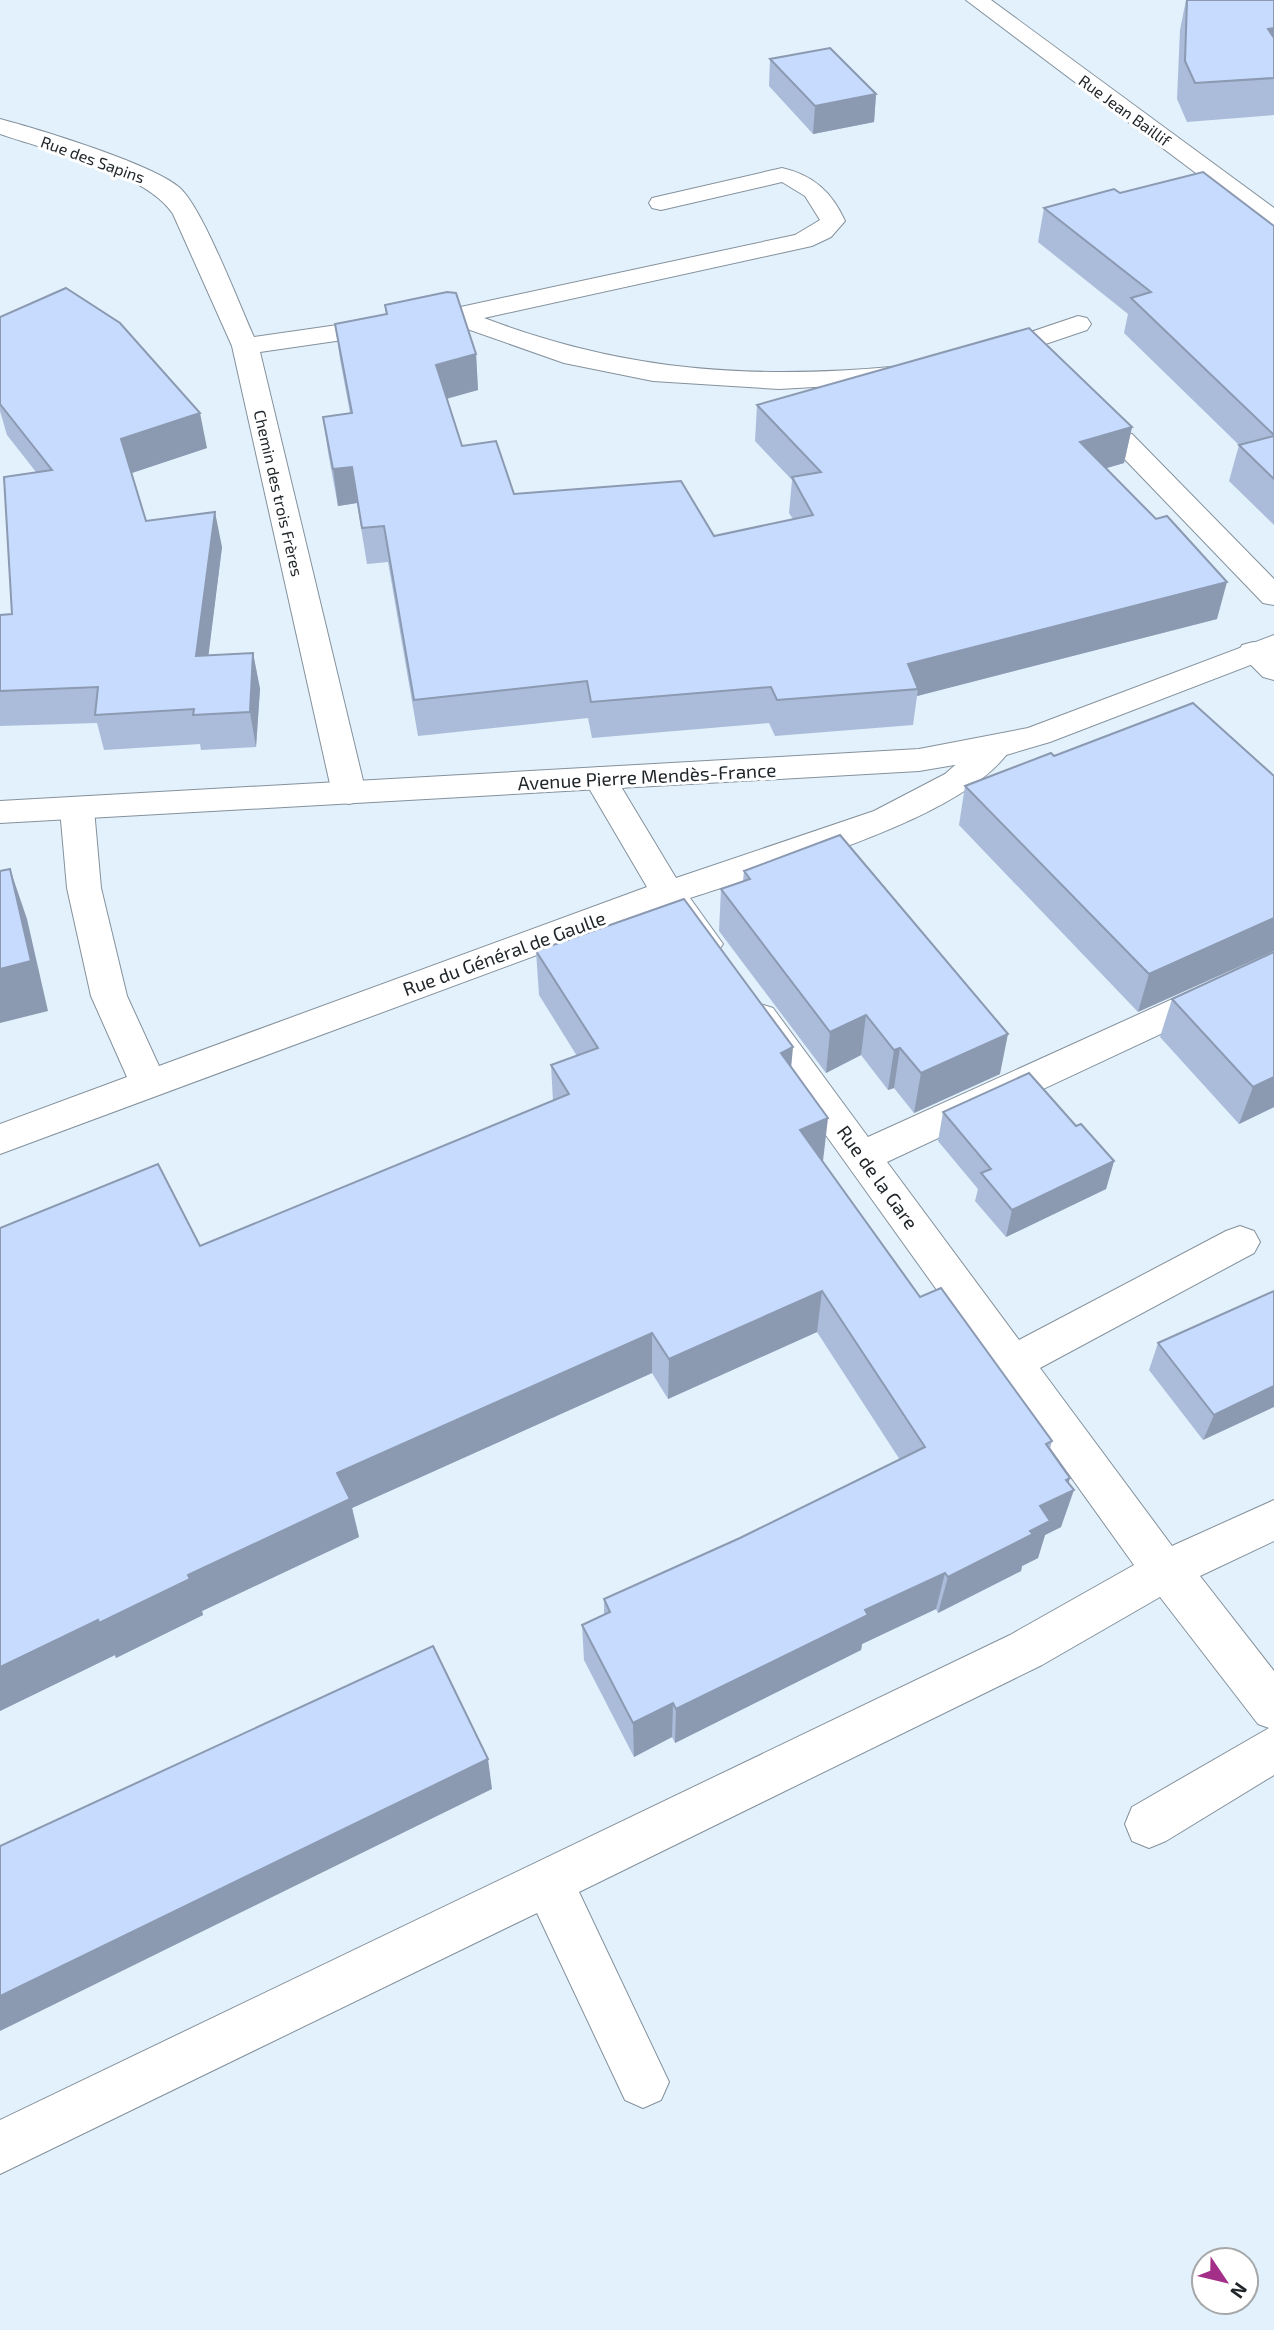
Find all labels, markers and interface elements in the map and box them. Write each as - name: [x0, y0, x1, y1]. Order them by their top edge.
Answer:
- street label: Rue Jean Baillif: [1075, 70, 1175, 150]
- street label: Rue des Sapins: [39, 131, 147, 187]
- street label: Chemin des trois Frères: [251, 408, 307, 578]
- street label: Avenue Pierre Mendès-France: [517, 758, 777, 794]
- street label: Rue du Général de Gaulle: [400, 906, 608, 1000]
- street label: Rue de la Gare: [833, 1121, 923, 1233]
- north arrow: [1190, 2246, 1260, 2316]
- text: N: [1226, 2279, 1253, 2303]

